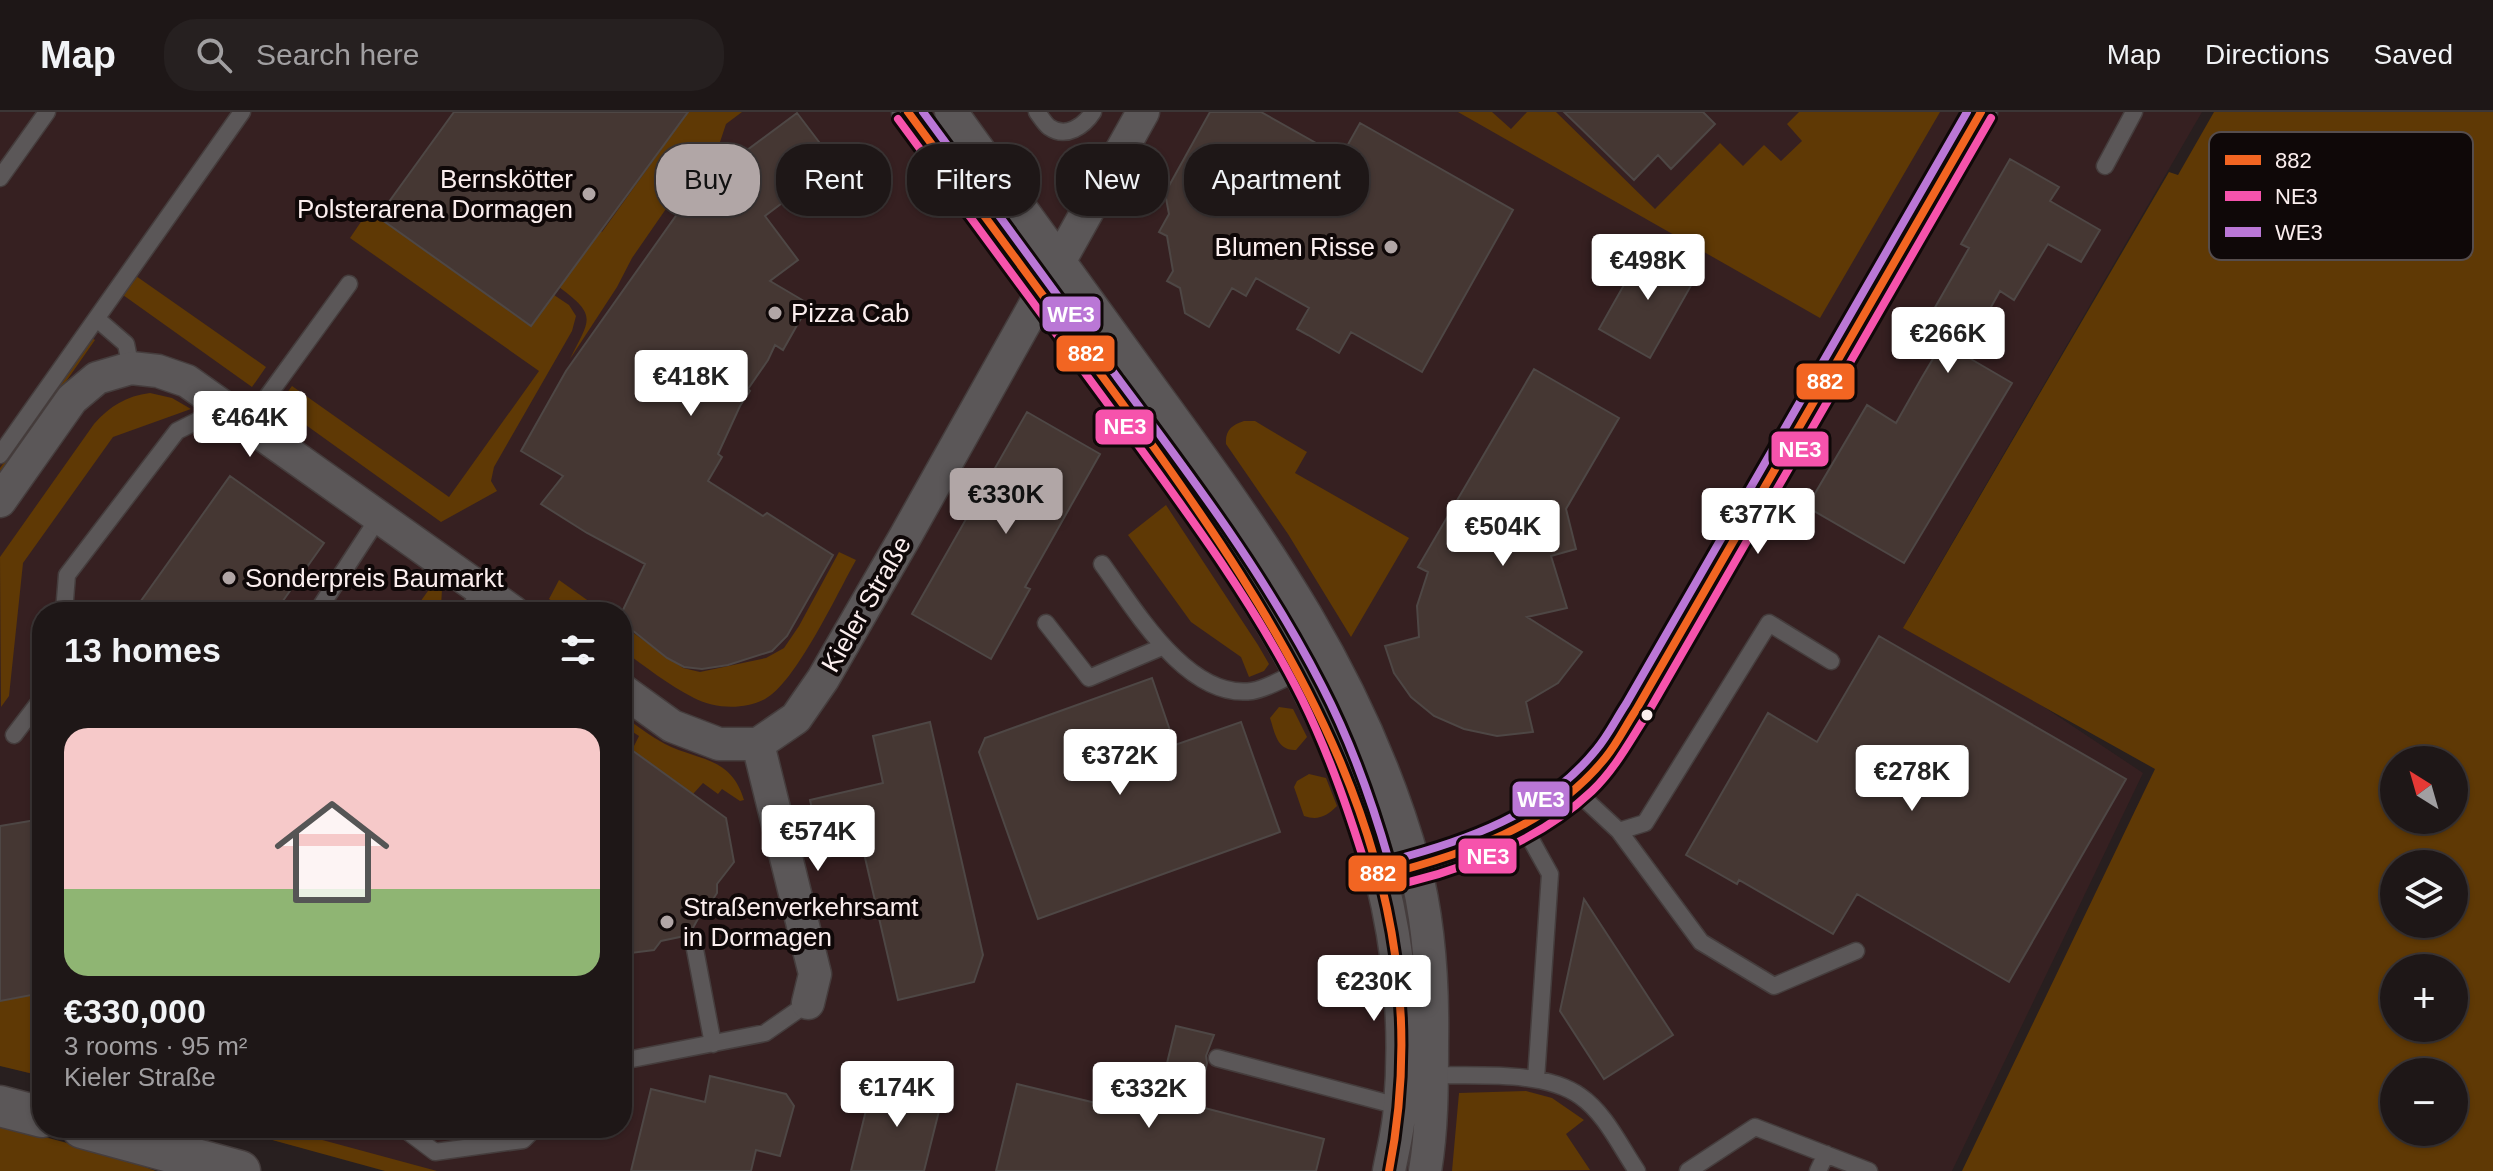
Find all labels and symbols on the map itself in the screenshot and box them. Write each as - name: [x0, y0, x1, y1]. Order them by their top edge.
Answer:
- legend: [2209, 132, 2473, 260]
- text: 882: [2275, 148, 2312, 173]
- place label: Bernskötter Polsterarena Dormagen: [297, 164, 573, 224]
- text: NE3: [2275, 184, 2318, 209]
- marker: Bernskötter Polsterarena Dormagen: [580, 185, 598, 203]
- text: WE3: [2275, 220, 2323, 245]
- place label: Blumen Risse: [1215, 232, 1375, 262]
- pin: €498K: [1592, 234, 1704, 302]
- marker: Blumen Risse: [1382, 238, 1400, 256]
- line badge: WE3: [1041, 295, 1102, 333]
- place label: Pizza Cab: [791, 298, 910, 328]
- text: WE3: [1047, 302, 1095, 327]
- marker: Pizza Cab: [766, 304, 784, 322]
- pin: €266K: [1892, 307, 2004, 375]
- line badge: 882: [1055, 334, 1116, 373]
- text: 882: [1068, 341, 1104, 366]
- pin: €418K: [635, 350, 747, 418]
- line badge: 882: [1795, 362, 1856, 401]
- text: 882: [1807, 369, 1843, 394]
- pin: €464K: [194, 391, 306, 459]
- line badge: NE3: [1094, 408, 1155, 446]
- text: NE3: [1104, 414, 1146, 439]
- line badge: NE3: [1770, 430, 1830, 468]
- text: NE3: [1779, 437, 1821, 462]
- pin: €330K: [950, 468, 1062, 536]
- pin: €377K: [1702, 488, 1814, 556]
- pin: €504K: [1447, 500, 1559, 568]
- street label: Kieler Straße: [815, 531, 917, 677]
- place label: Sonderpreis Baumarkt: [245, 563, 504, 593]
- marker: Sonderpreis Baumarkt: [220, 569, 238, 587]
- unlabelled marker: [1639, 707, 1655, 723]
- pin: €372K: [1064, 729, 1176, 797]
- pin: €278K: [1856, 745, 1968, 813]
- north arrow: [2380, 746, 2468, 834]
- line badge: WE3: [1511, 780, 1571, 818]
- text: WE3: [1517, 787, 1565, 812]
- pin: €574K: [762, 805, 874, 873]
- line badge: NE3: [1457, 837, 1518, 875]
- text: NE3: [1467, 844, 1509, 869]
- line badge: 882: [1347, 854, 1408, 893]
- text: 882: [1360, 861, 1396, 886]
- place label: Straßenverkehrsamt in Dormagen: [683, 892, 919, 952]
- marker: Straßenverkehrsamt in Dormagen: [658, 913, 676, 931]
- pin: €230K: [1318, 955, 1430, 1023]
- pin: €174K: [841, 1061, 953, 1129]
- pin: €332K: [1093, 1062, 1205, 1130]

